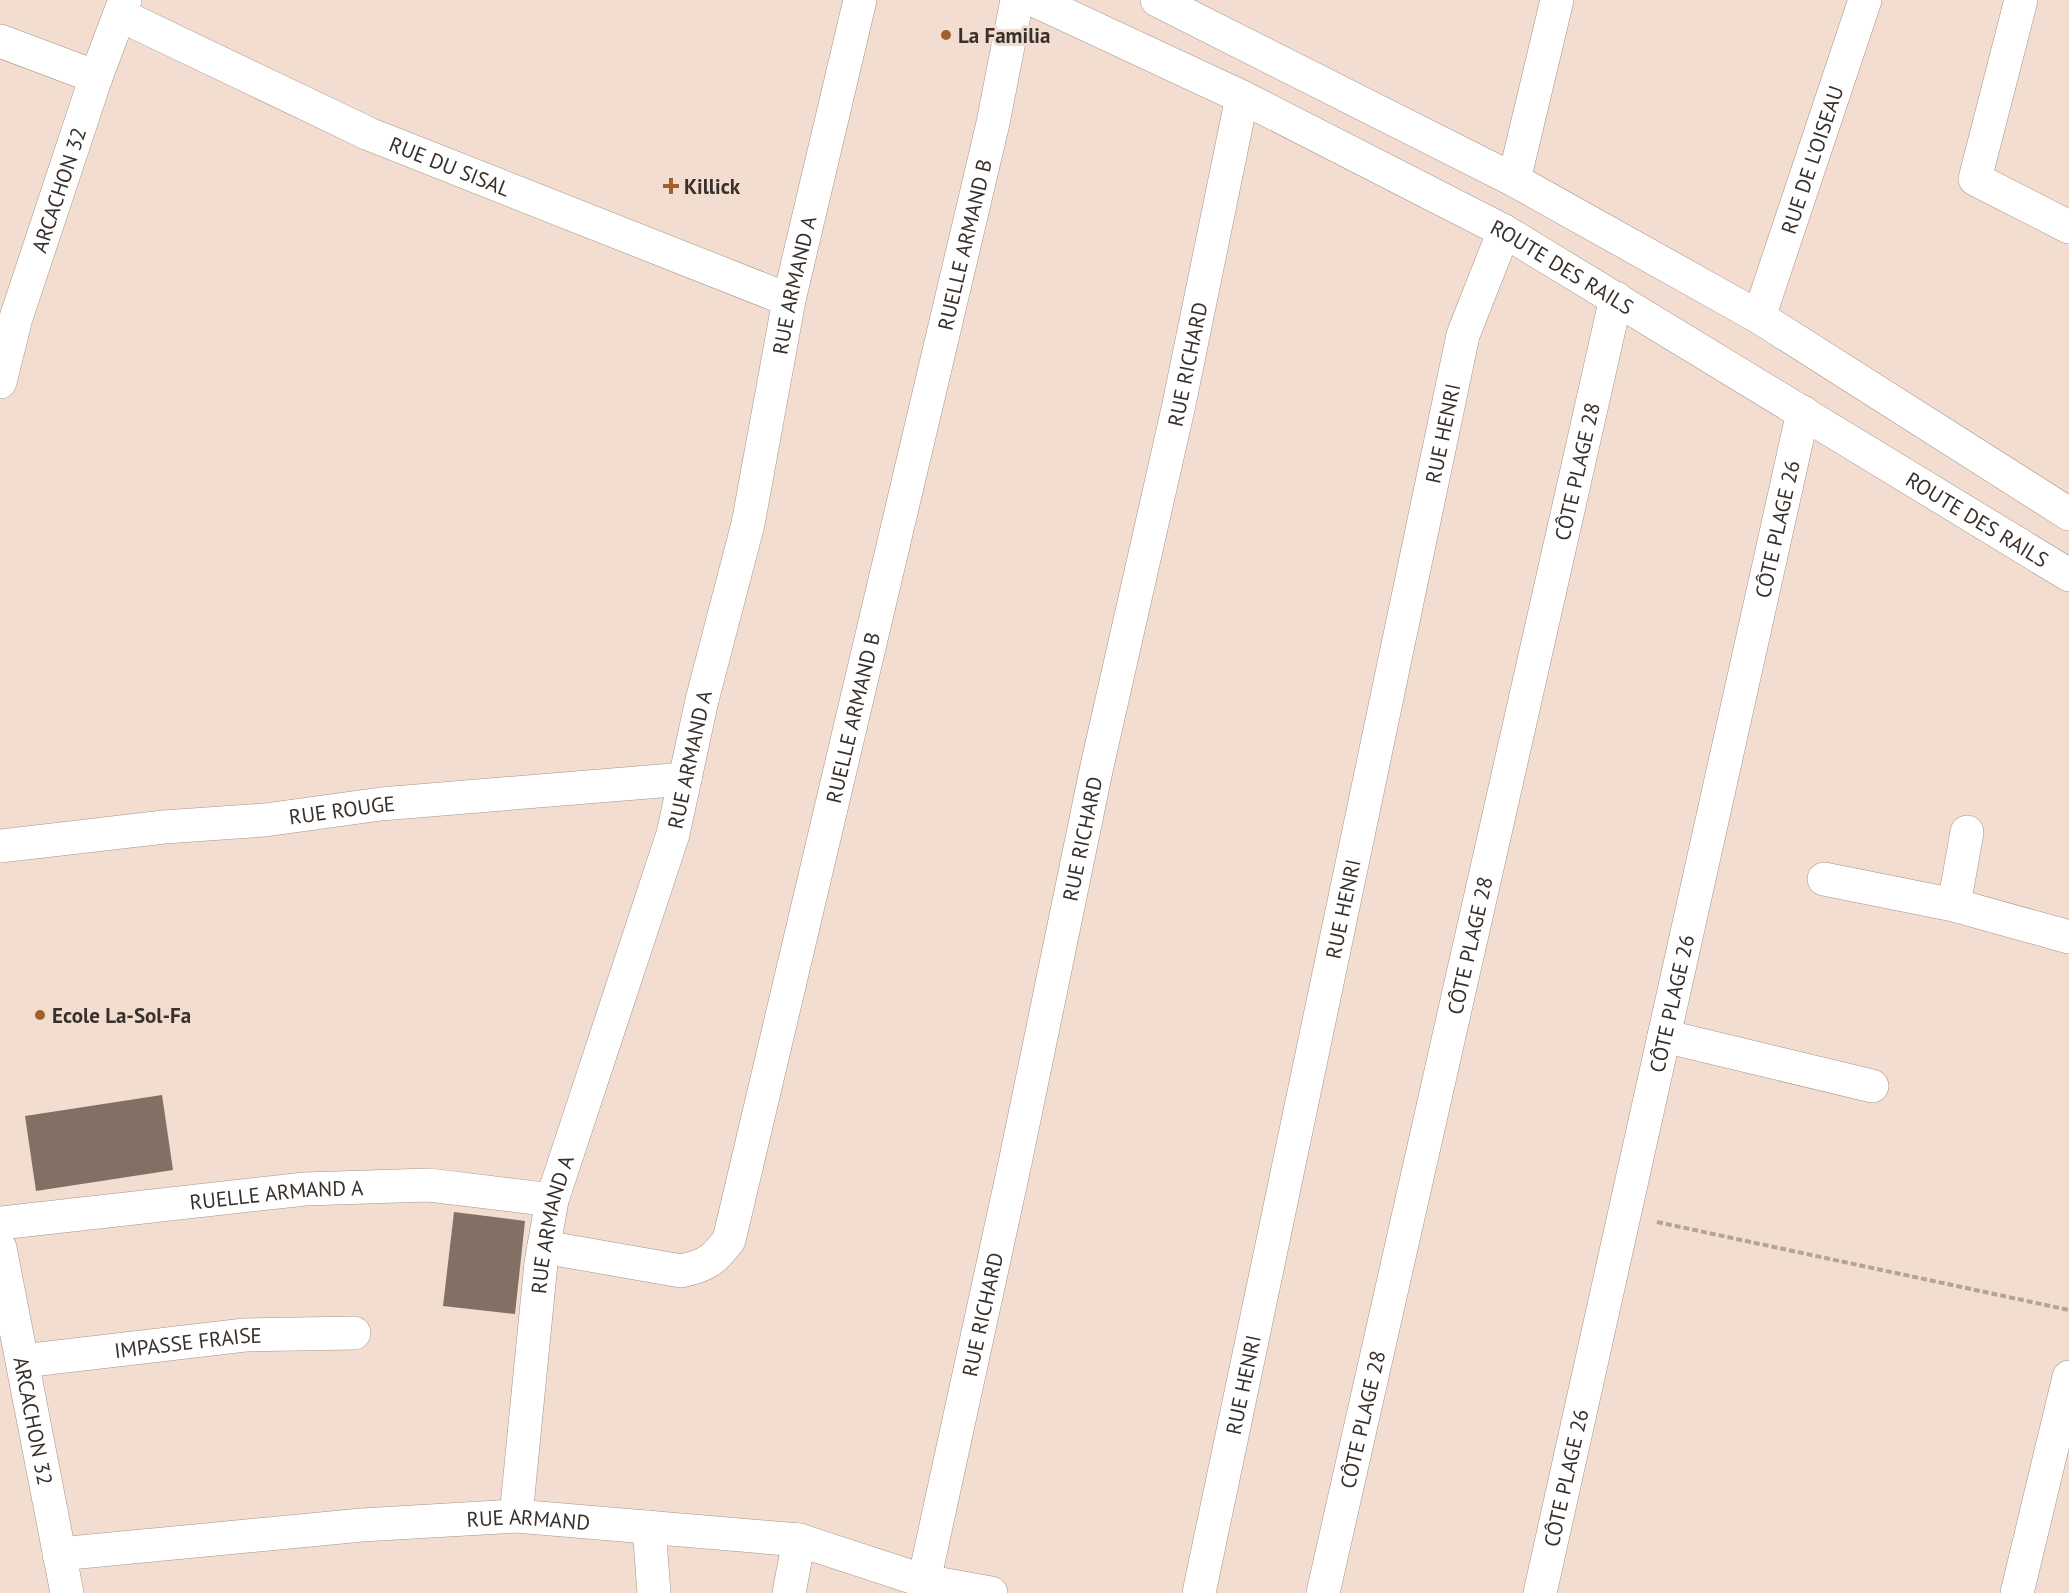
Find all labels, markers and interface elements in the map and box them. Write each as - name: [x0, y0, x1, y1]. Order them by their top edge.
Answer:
- place label: La Familia: [958, 22, 1050, 49]
- marker: La Familia: [939, 28, 953, 42]
- street label: RUE DE L'OISEAU: [1774, 82, 1849, 237]
- street label: ARCACHON 32: [25, 124, 92, 256]
- street label: RUE DU SISAL: [386, 130, 514, 202]
- street label: RUELLE ARMAND B: [931, 156, 998, 333]
- place label: Killick: [684, 173, 741, 200]
- marker: Killick: [662, 177, 680, 195]
- street label: RUE ARMAND A: [766, 212, 822, 357]
- street label: ROUTE DES RAILS: [1486, 213, 1639, 320]
- street label: RUE RICHARD: [1161, 300, 1213, 429]
- street label: RUE HENRI: [1419, 381, 1466, 486]
- street label: CÔTE PLAGE 28: [1548, 400, 1605, 543]
- street label: CÔTE PLAGE 26: [1748, 458, 1805, 601]
- street label: ROUTE DES RAILS: [1901, 465, 2054, 573]
- street label: RUELLE ARMAND B: [819, 629, 886, 806]
- street label: RUE ARMAND A: [661, 686, 718, 831]
- street label: RUE RICHARD: [1056, 774, 1108, 903]
- street label: RUE ROUGE: [287, 789, 396, 830]
- street label: RUE HENRI: [1319, 857, 1366, 961]
- street label: CÔTE PLAGE 28: [1441, 874, 1498, 1017]
- street label: CÔTE PLAGE 26: [1643, 932, 1700, 1075]
- place label: Ecole La-Sol-Fa: [52, 1002, 191, 1029]
- marker: Ecole La-Sol-Fa: [33, 1008, 47, 1022]
- street label: RUE ARMAND A: [525, 1151, 580, 1295]
- street label: RUELLE ARMAND A: [188, 1174, 364, 1215]
- street label: RUE RICHARD: [955, 1250, 1009, 1379]
- street label: IMPASSE FRAISE: [113, 1321, 262, 1364]
- street label: RUE HENRI: [1219, 1332, 1266, 1437]
- street label: CÔTE PLAGE 28: [1334, 1348, 1391, 1491]
- street label: ARCACHON 32: [8, 1354, 59, 1487]
- street label: CÔTE PLAGE 26: [1537, 1406, 1594, 1549]
- street label: RUE ARMAND: [466, 1502, 591, 1536]

